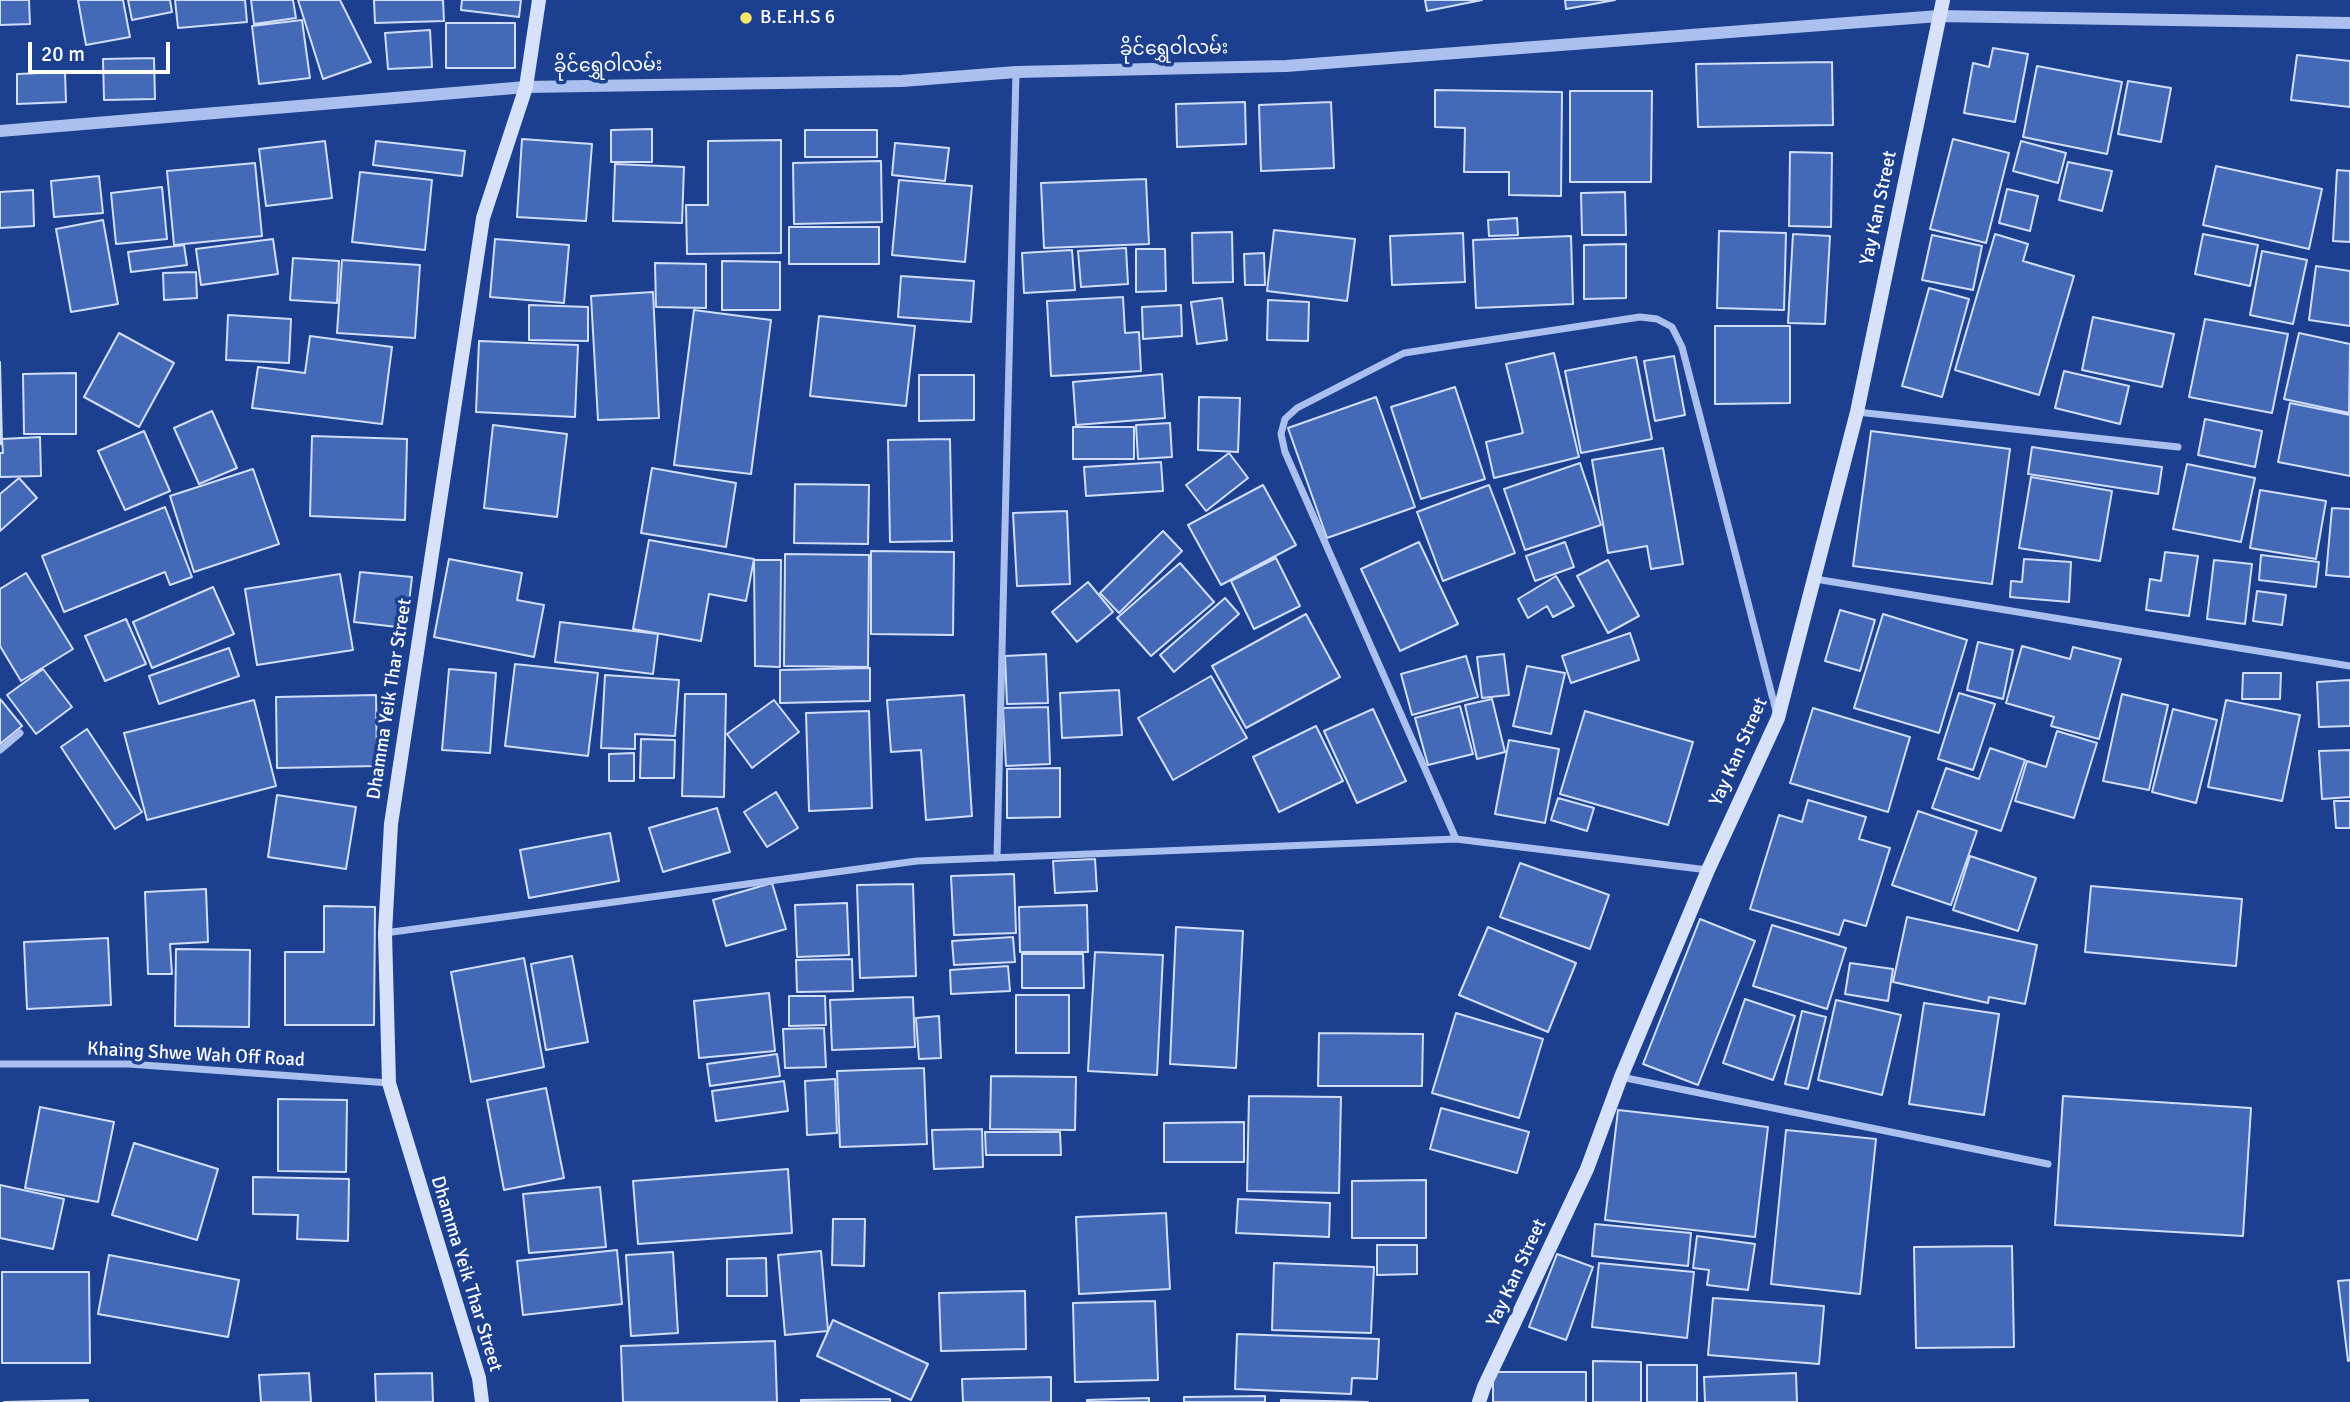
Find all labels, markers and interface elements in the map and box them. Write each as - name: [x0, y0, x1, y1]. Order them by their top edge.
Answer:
- place label: B.E.H.S 6: [760, 7, 835, 29]
- marker: B.E.H.S 6: [738, 10, 754, 26]
- scale bar: [32, 28, 173, 72]
- street label: ခိုင်ရွှေဝါလမ်း: [1119, 37, 1229, 61]
- text: 20 m: [41, 41, 85, 67]
- street label: ခိုင်ရွှေဝါလမ်း: [553, 54, 663, 78]
- street label: Yay Kan Street: [1856, 149, 1902, 267]
- street label: Dhamma Yeik Thar Street: [363, 597, 417, 801]
- street label: Yay Kan Street: [1705, 694, 1773, 810]
- street label: Khaing Shwe Wah Off Road: [87, 1038, 305, 1072]
- street label: Dhamma Yeik Thar Street: [425, 1173, 507, 1375]
- street label: Yay Kan Street: [1482, 1216, 1552, 1330]

